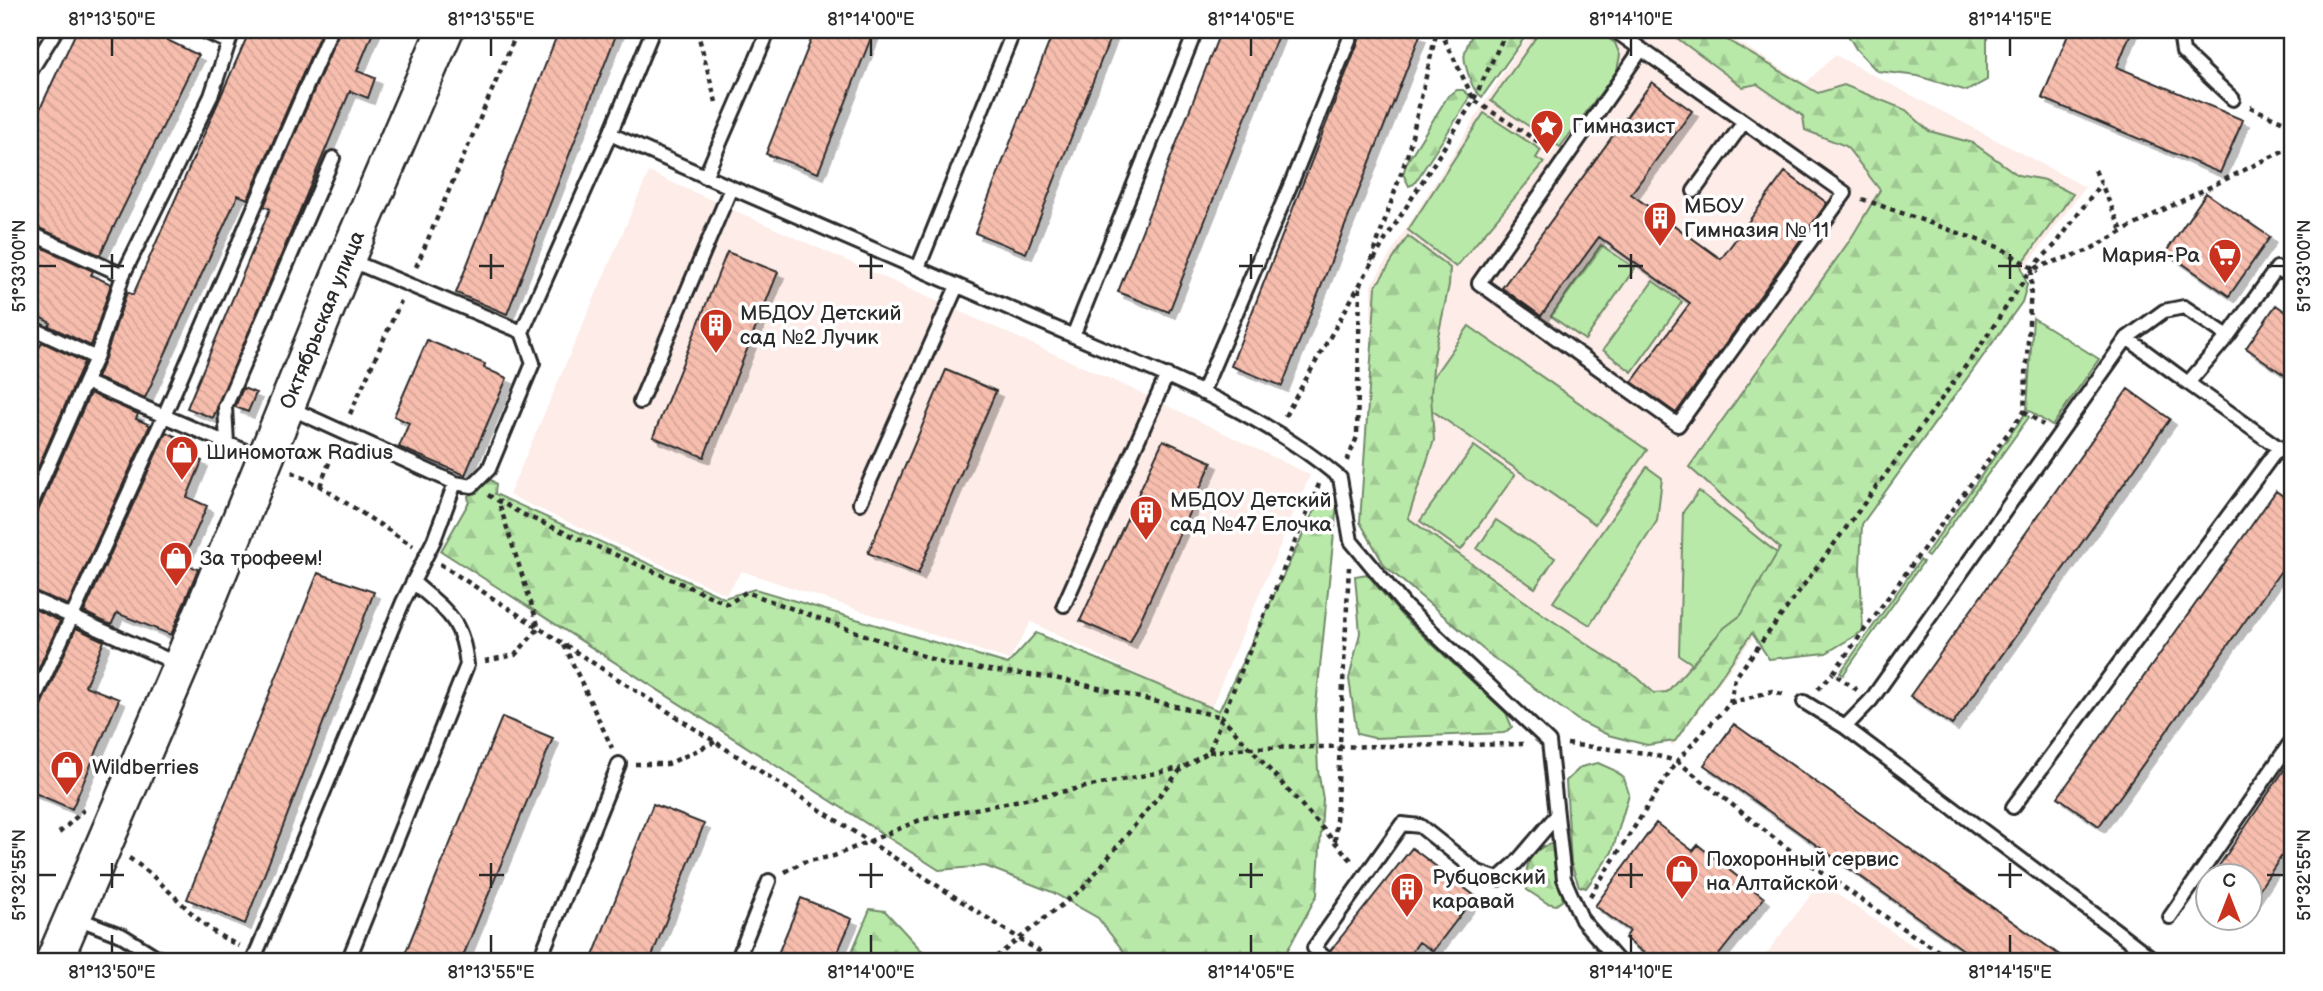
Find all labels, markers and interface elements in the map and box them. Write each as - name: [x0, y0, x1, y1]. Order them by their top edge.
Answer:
- text: 81°13'50"E: [68, 9, 156, 30]
- text: 81°13'55"E: [447, 9, 535, 30]
- text: 81°14'00"E: [827, 9, 915, 30]
- text: 81°14'05"E: [1207, 9, 1295, 30]
- text: 81°14'10"E: [1589, 9, 1673, 30]
- text: 81°14'15"E: [1968, 9, 2052, 30]
- place icon: Гимназист: [1528, 107, 1566, 156]
- place label: Гимназист: [1572, 114, 1676, 139]
- place label: МБОУ Гимназия № 11: [1684, 194, 1829, 243]
- building icon: МБОУ Гимназия № 11: [1641, 199, 1679, 248]
- text: 51°33'00"N: [9, 219, 30, 313]
- text: 51°33'00"N: [2294, 219, 2315, 313]
- street label: Октябрьская улица: [275, 226, 370, 413]
- supermarket icon: Мария-Ра: [2206, 236, 2244, 285]
- place label: Мария-Ра: [2101, 243, 2201, 268]
- place label: МБДОУ Детский сад №2 Лучик: [740, 301, 902, 350]
- building icon: МБДОУ Детский сад №2 Лучик: [697, 306, 735, 355]
- shop icon: Шиномотаж Radius: [163, 433, 201, 482]
- place label: Шиномотаж Radius: [206, 440, 393, 465]
- place label: МБДОУ Детский сад №47 Елочка: [1170, 488, 1332, 537]
- building icon: МБДОУ Детский сад №47 Елочка: [1127, 493, 1165, 542]
- shop icon: За трофеем!: [157, 539, 195, 588]
- place label: За трофеем!: [200, 546, 322, 571]
- shop icon: Wildberries: [48, 748, 86, 797]
- place label: Wildberries: [92, 755, 199, 780]
- text: 51°32'55"N: [9, 829, 30, 921]
- text: 51°32'55"N: [2294, 829, 2315, 921]
- place label: Похоронный сервис на Алтайской: [1706, 847, 1899, 896]
- shop icon: Похоронный сервис на Алтайской: [1663, 852, 1701, 901]
- north arrow: [2194, 862, 2264, 932]
- place label: Рубцовский каравай: [1432, 865, 1546, 914]
- building icon: Рубцовский каравай: [1388, 870, 1426, 919]
- text: С: [2222, 870, 2236, 893]
- text: 81°13'50"E: [68, 962, 156, 983]
- text: 81°13'55"E: [447, 962, 535, 983]
- text: 81°14'00"E: [827, 962, 915, 983]
- text: 81°14'05"E: [1207, 962, 1295, 983]
- text: 81°14'10"E: [1589, 962, 1673, 983]
- text: 81°14'15"E: [1968, 962, 2052, 983]

